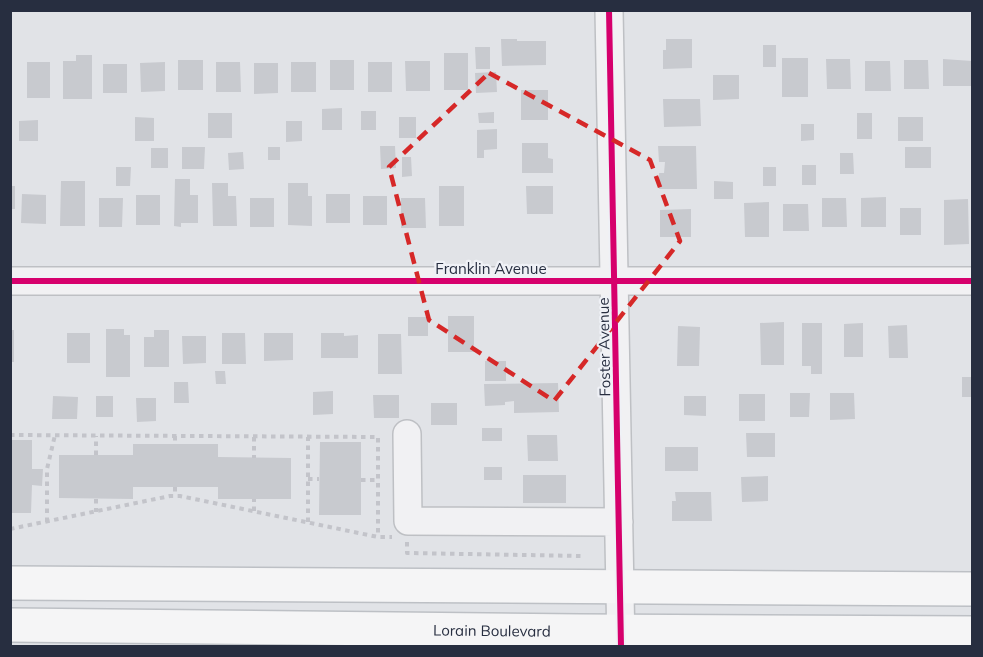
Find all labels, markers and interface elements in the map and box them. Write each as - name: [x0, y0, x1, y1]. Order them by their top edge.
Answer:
- street label: Franklin Avenue: [435, 259, 547, 278]
- street label: Foster Avenue: [594, 297, 614, 397]
- street label: Lorain Boulevard: [433, 620, 551, 640]

